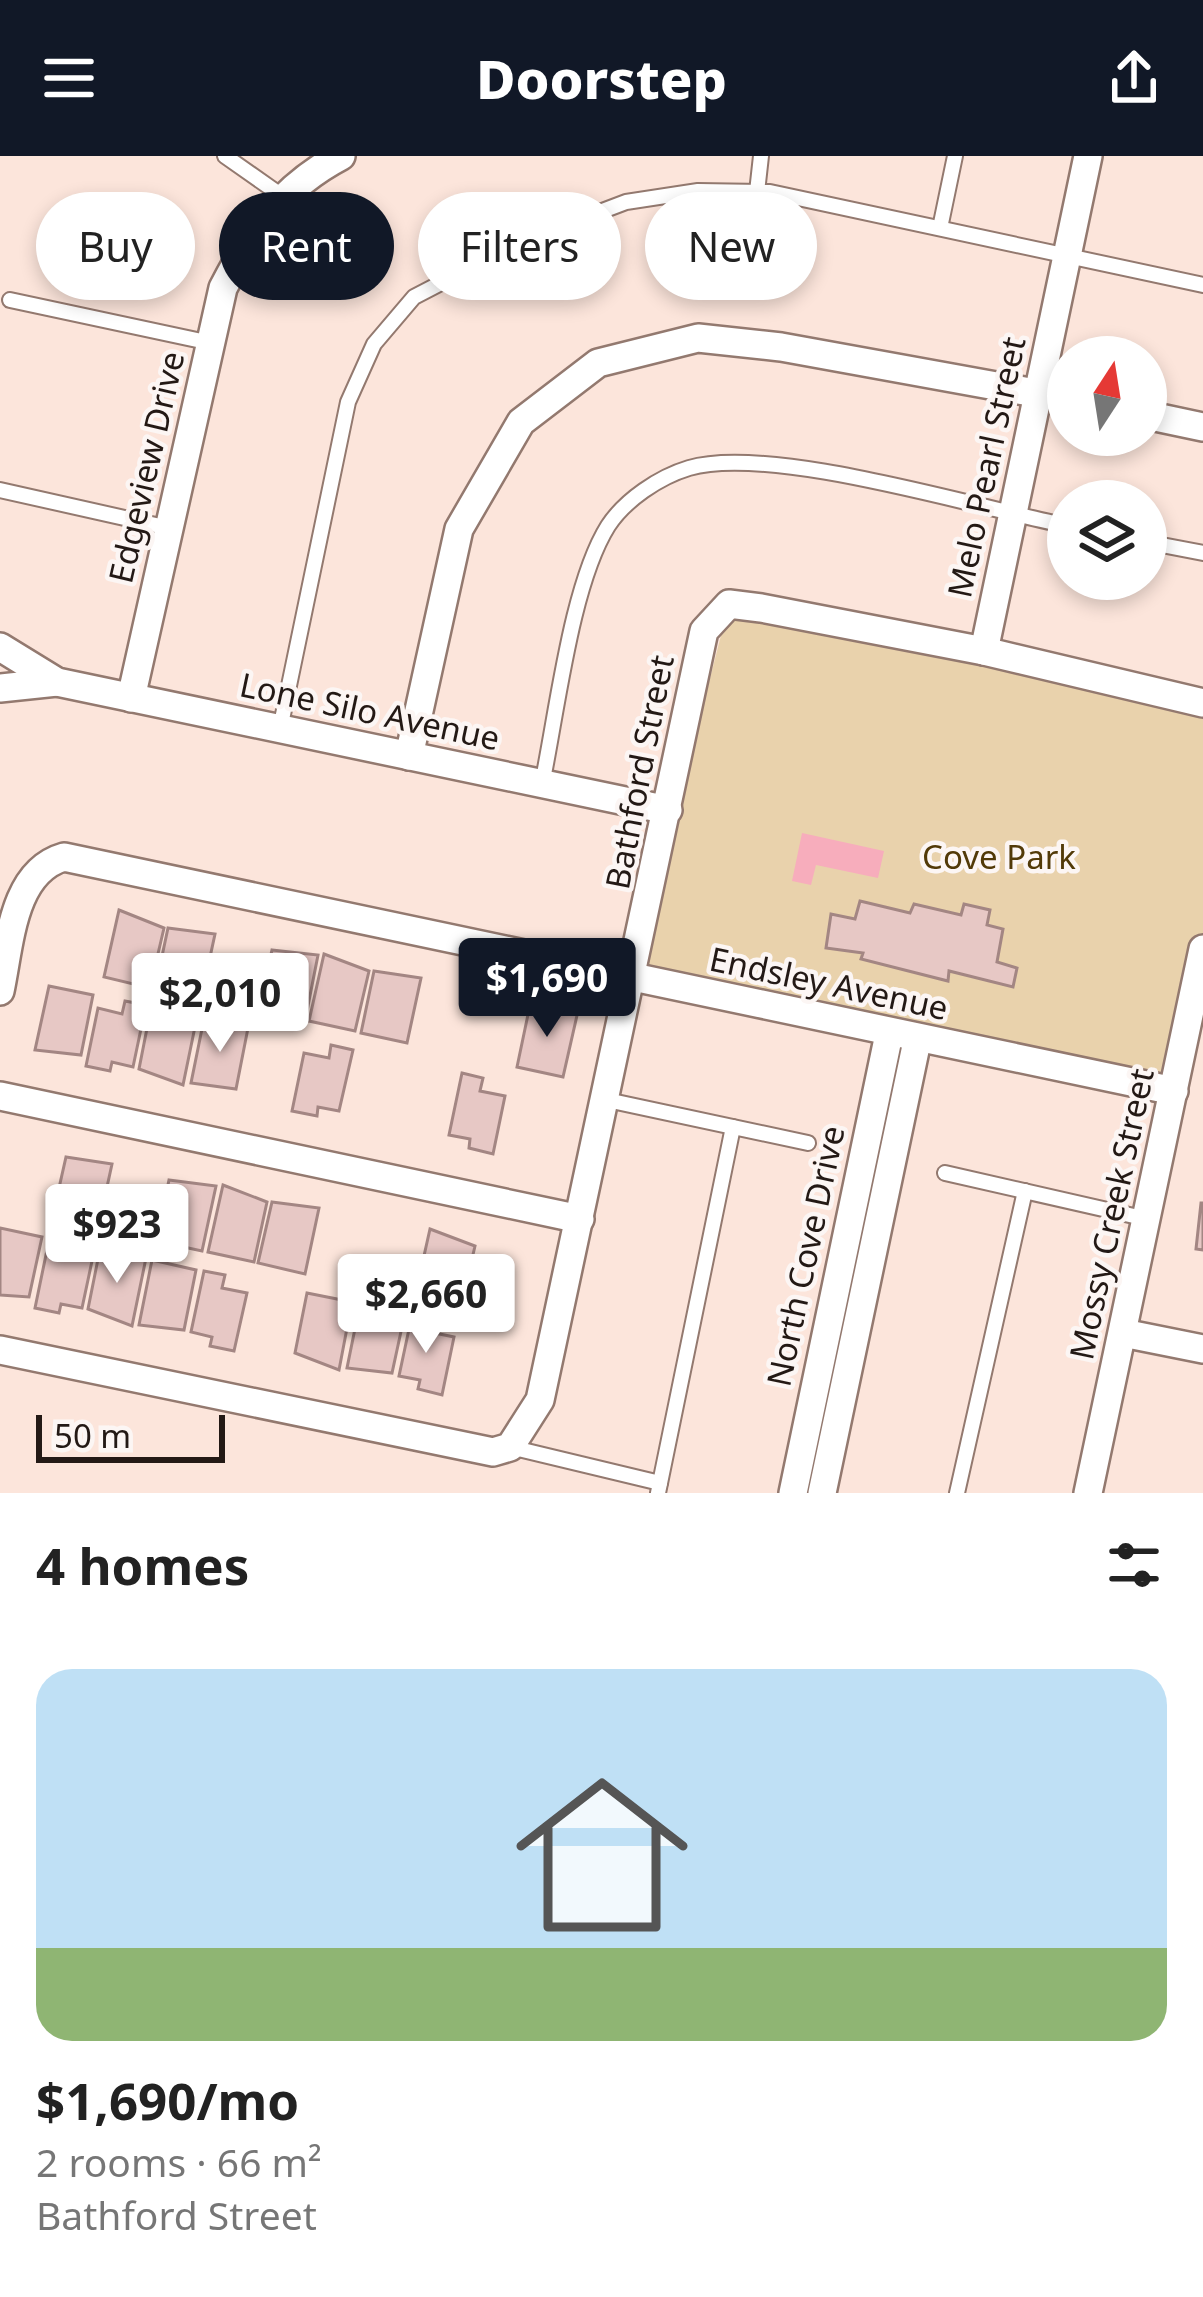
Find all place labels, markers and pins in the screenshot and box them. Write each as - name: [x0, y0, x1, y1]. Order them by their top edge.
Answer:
- pin: $1,690: [449, 938, 645, 1040]
- pin: $2,010: [122, 953, 318, 1055]
- pin: $923: [46, 1184, 188, 1286]
- pin: $2,660: [328, 1254, 524, 1356]

